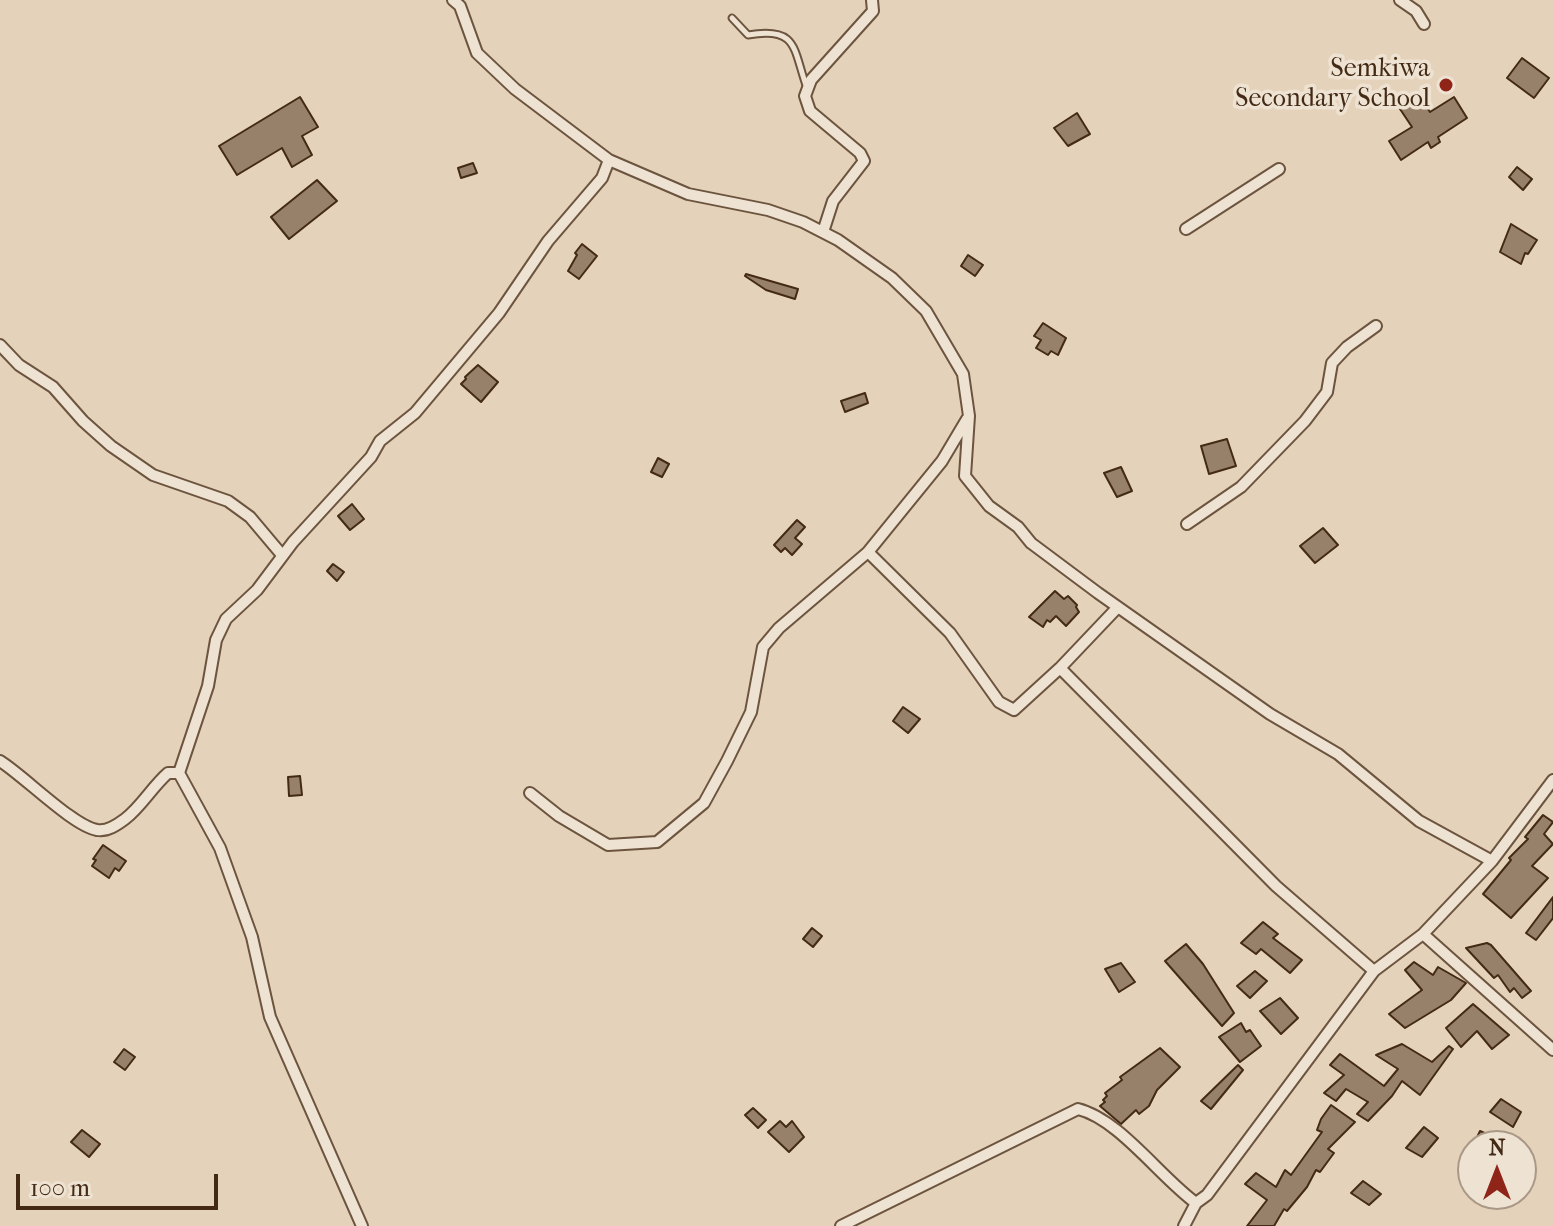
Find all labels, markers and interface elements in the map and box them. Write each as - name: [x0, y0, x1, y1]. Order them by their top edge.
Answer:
- place label: Semkiwa Secondary School: [1235, 54, 1430, 116]
- marker: Semkiwa Secondary School: [1437, 76, 1455, 94]
- north arrow: [1457, 1130, 1537, 1210]
- text: N: [1489, 1135, 1505, 1161]
- scale bar: [20, 1158, 222, 1208]
- text: 100 m: [30, 1174, 90, 1202]

